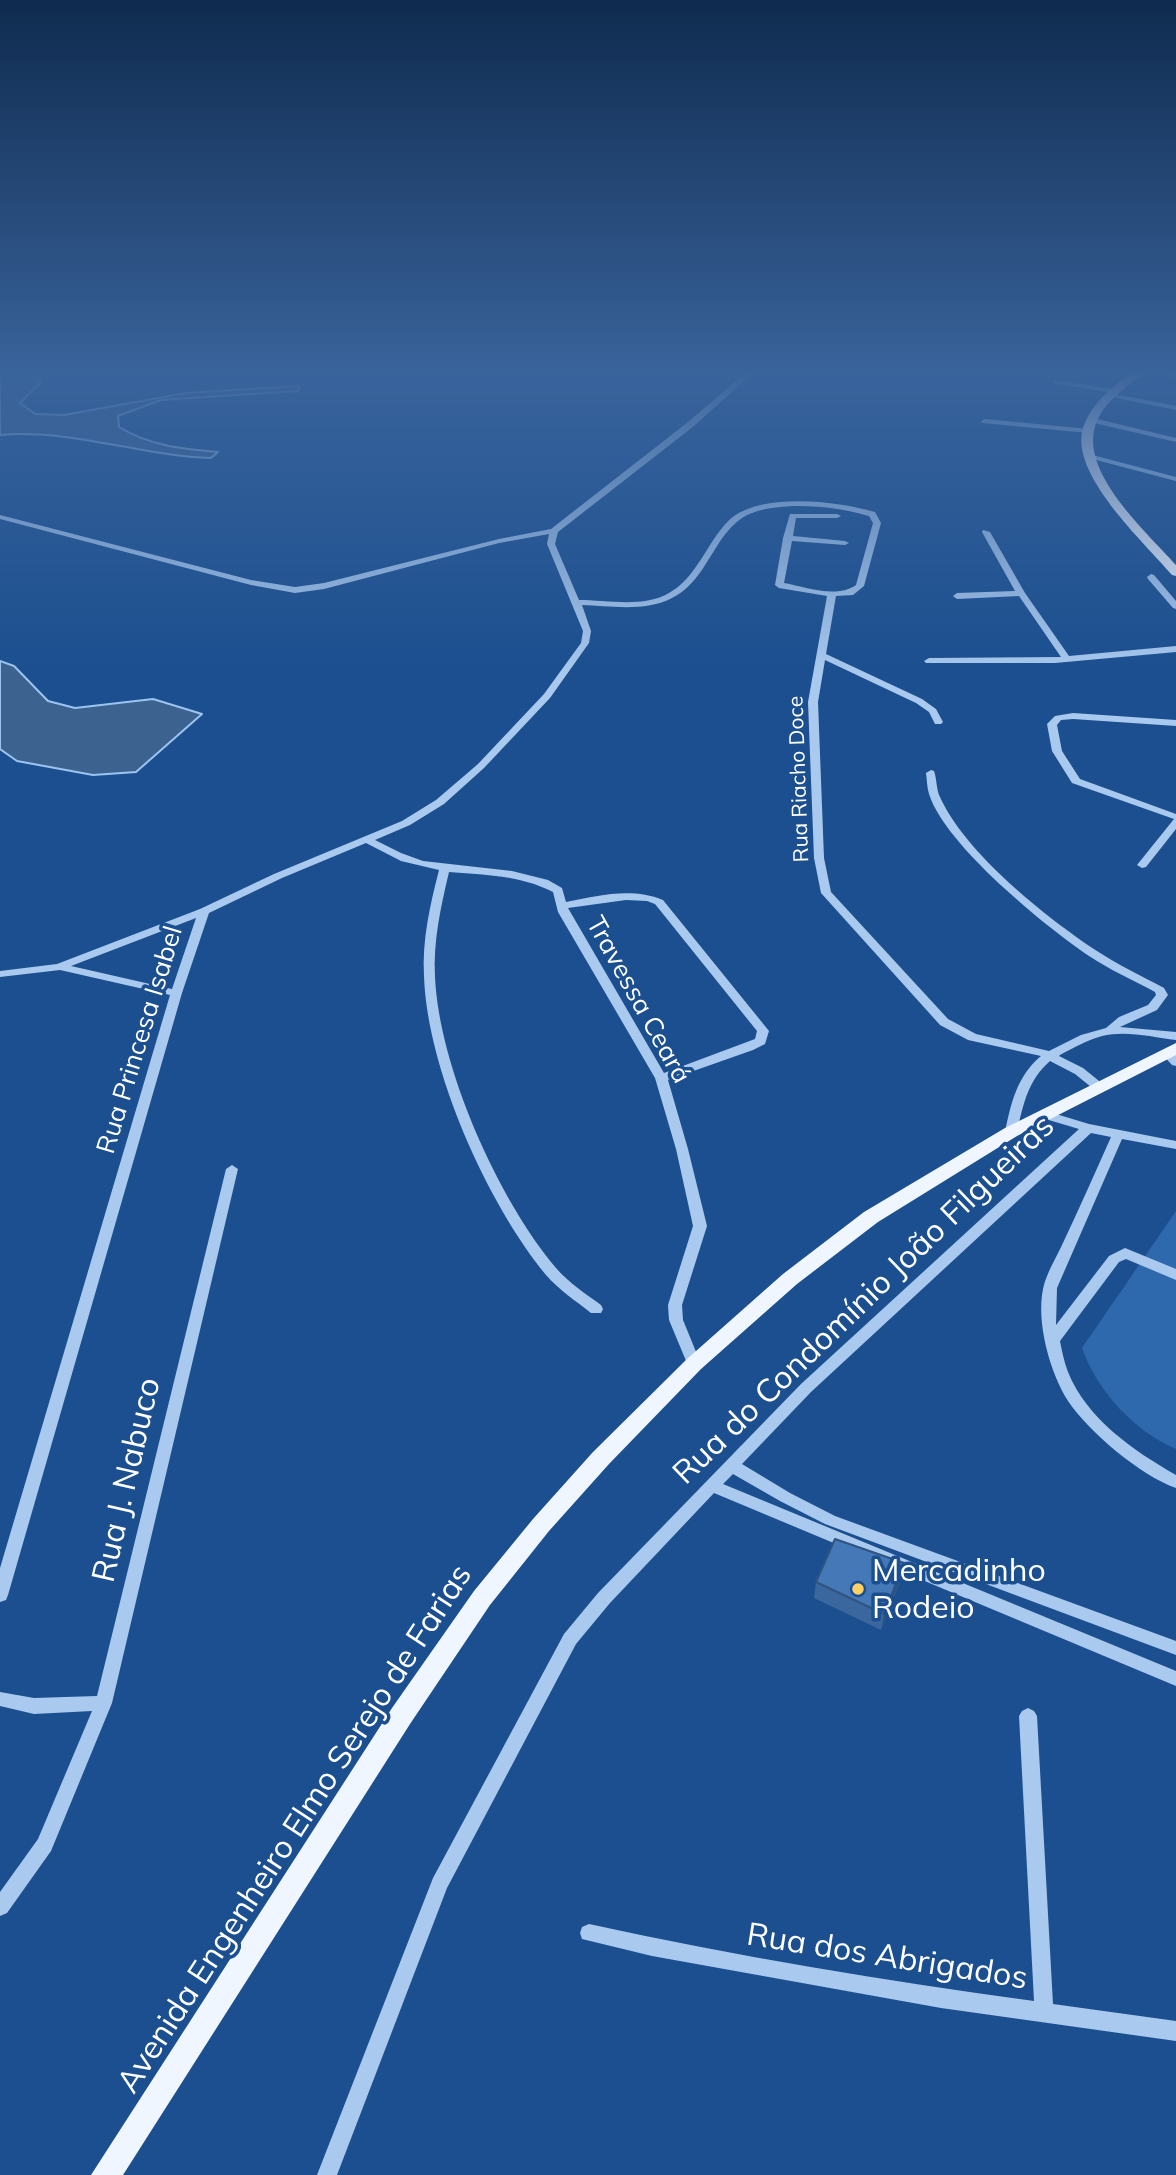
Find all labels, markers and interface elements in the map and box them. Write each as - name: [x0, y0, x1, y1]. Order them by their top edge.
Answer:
- street label: Rua Riacho Doce: [784, 695, 814, 863]
- street label: Travessa Ceará: [579, 911, 697, 1089]
- street label: Rua Princesa Isabel: [91, 923, 189, 1157]
- street label: Rua do Condomínio João Filgueiras: [665, 1107, 1063, 1493]
- street label: Rua J. Nabuco: [85, 1374, 169, 1586]
- place label: Mercadinho Rodeio: [872, 1552, 1046, 1627]
- street label: Avenida Engenheiro Elmo Serejo de Farias: [109, 1558, 481, 2100]
- marker: Mercadinho Rodeio: [850, 1581, 866, 1597]
- street label: Rua dos Abrigados: [744, 1916, 1030, 1998]

